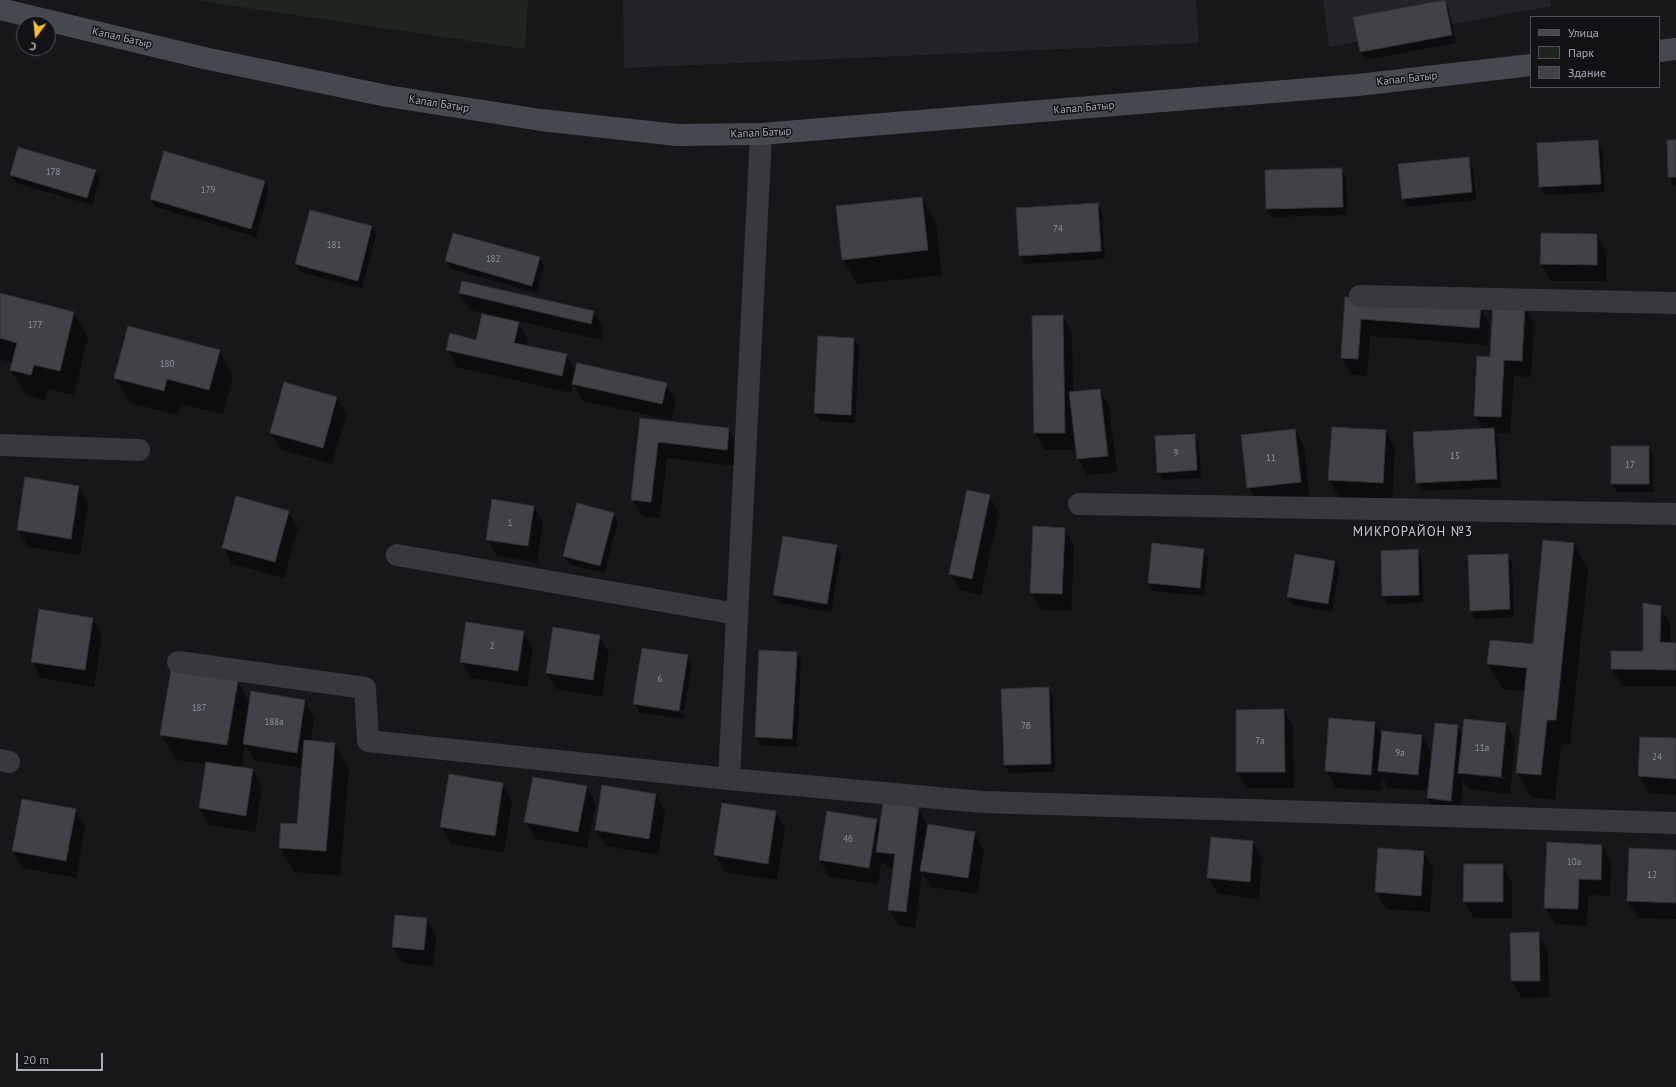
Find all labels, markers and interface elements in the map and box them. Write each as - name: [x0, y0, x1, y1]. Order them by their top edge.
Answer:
- north arrow: [16, 16, 56, 56]
- legend: [1530, 16, 1660, 88]
- street label: Капал Батыр: [91, 25, 153, 51]
- text: Улица: [1568, 25, 1599, 40]
- text: С: [28, 39, 38, 54]
- text: Парк: [1568, 45, 1594, 60]
- text: Здание: [1568, 65, 1606, 80]
- street label: Капал Батыр: [1376, 69, 1438, 89]
- street label: Капал Батыр: [408, 93, 470, 115]
- street label: Капал Батыр: [1053, 99, 1115, 117]
- street label: Капал Батыр: [730, 125, 792, 141]
- house number: 178: [46, 167, 60, 177]
- house number: 179: [201, 185, 215, 195]
- house number: 74: [1053, 224, 1063, 234]
- house number: 181: [327, 240, 341, 250]
- house number: 182: [486, 254, 500, 264]
- house number: 177: [28, 320, 42, 330]
- house number: 180: [160, 359, 174, 369]
- house number: 9: [1174, 448, 1178, 458]
- house number: 15: [1450, 451, 1460, 461]
- house number: 11: [1266, 453, 1276, 463]
- house number: 17: [1625, 460, 1635, 470]
- house number: 1: [508, 518, 512, 528]
- district label: МИКРОРАЙОН №3: [1353, 524, 1473, 540]
- house number: 2: [490, 641, 494, 651]
- house number: 6: [658, 674, 662, 684]
- house number: 187: [192, 703, 206, 713]
- house number: 188а: [264, 717, 284, 727]
- house number: 7б: [1021, 721, 1031, 731]
- house number: 7а: [1255, 736, 1265, 746]
- house number: 11а: [1475, 743, 1489, 753]
- house number: 9а: [1395, 748, 1405, 758]
- house number: 24: [1652, 752, 1662, 762]
- house number: 4б: [843, 834, 853, 844]
- house number: 10а: [1567, 857, 1581, 867]
- house number: 12: [1647, 870, 1657, 880]
- scale bar: [18, 1045, 105, 1071]
- text: 20 m: [23, 1052, 49, 1067]

